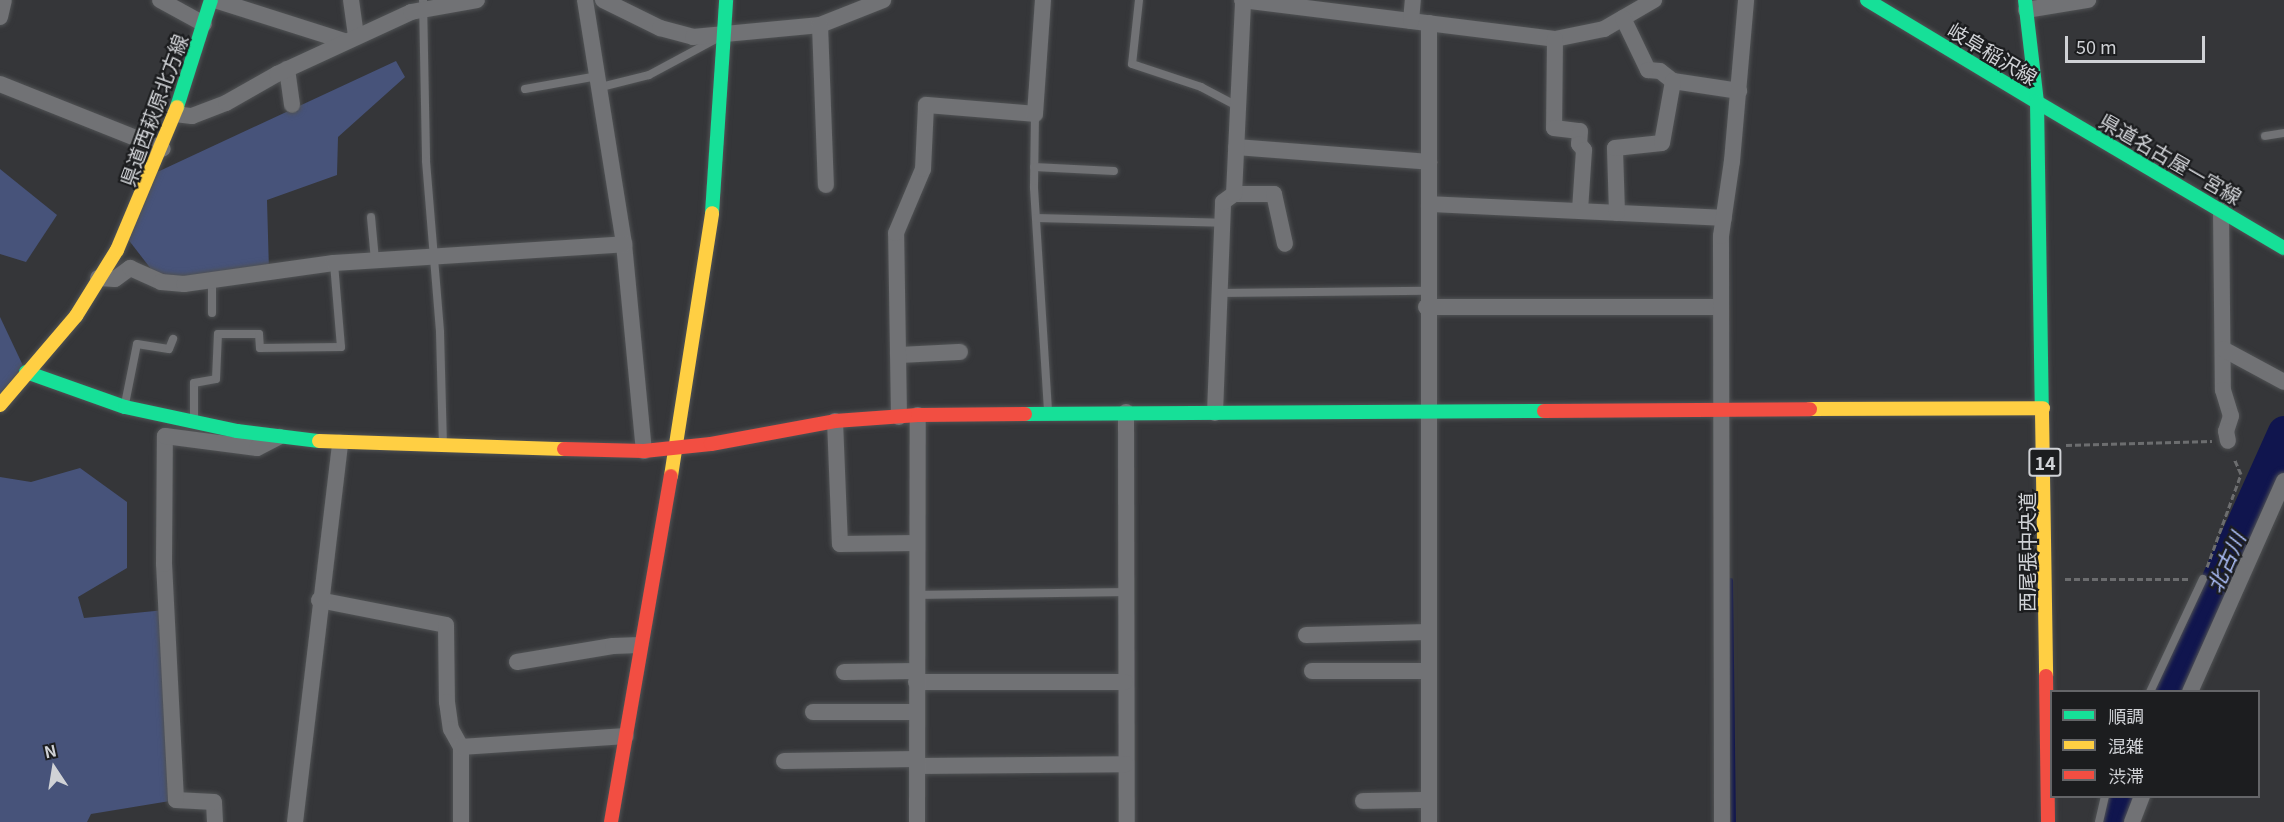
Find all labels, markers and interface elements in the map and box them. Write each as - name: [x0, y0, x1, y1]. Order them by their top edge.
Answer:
- street label: 岐阜稲沢線: [1944, 17, 2042, 89]
- scale bar: [2068, 24, 2208, 62]
- street label: 県道西萩原北方線: [114, 31, 192, 189]
- text: 50 m: [2076, 33, 2117, 59]
- street label: 県道名古屋一宮線: [2096, 108, 2246, 208]
- road number: 14: [2027, 447, 2063, 477]
- street label: 西尾張中央道: [2014, 492, 2038, 612]
- water label: 北古川: [2201, 528, 2249, 596]
- legend: [2050, 690, 2260, 798]
- text: 順調: [2108, 702, 2144, 728]
- text: 混雑: [2108, 732, 2144, 758]
- text: N: [42, 737, 59, 763]
- north arrow: [24, 738, 84, 798]
- text: 渋滞: [2108, 762, 2144, 788]

